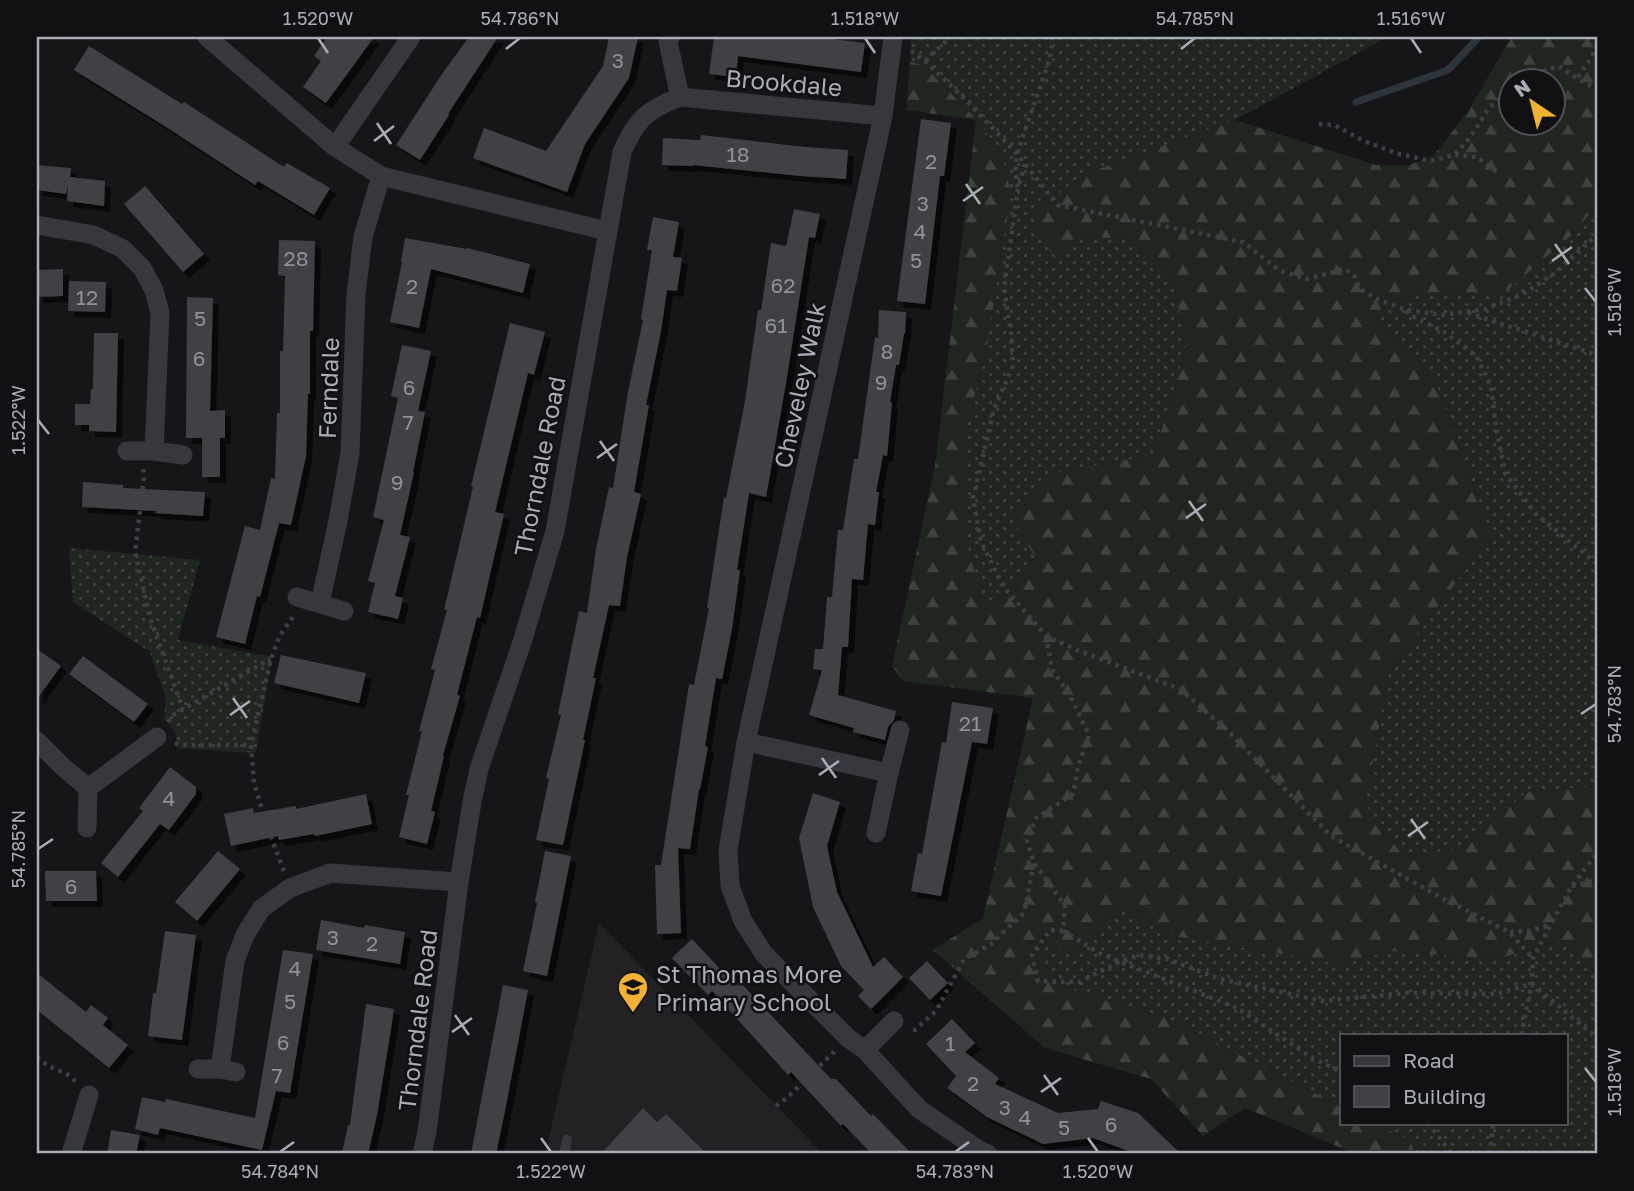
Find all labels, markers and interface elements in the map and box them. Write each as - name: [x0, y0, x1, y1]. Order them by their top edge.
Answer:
- text: 1.520°W: [283, 7, 353, 29]
- text: 54.786°N: [481, 7, 559, 29]
- text: 1.518°W: [831, 7, 899, 29]
- text: 54.785°N: [1156, 7, 1234, 29]
- text: 1.516°W: [1377, 7, 1445, 29]
- house number: 3: [612, 47, 624, 73]
- street label: Brookdale: [725, 62, 843, 102]
- north arrow: [1498, 66, 1568, 136]
- text: N: [1509, 74, 1534, 101]
- house number: 18: [727, 141, 750, 167]
- house number: 2: [925, 148, 937, 174]
- house number: 3: [917, 190, 929, 216]
- house number: 4: [914, 218, 926, 244]
- house number: 28: [284, 245, 309, 271]
- house number: 5: [910, 247, 922, 273]
- text: 1.516°W: [1603, 268, 1625, 336]
- house number: 62: [771, 272, 795, 298]
- house number: 2: [406, 273, 418, 299]
- house number: 12: [76, 284, 98, 310]
- street label: Cheveley Walk: [767, 300, 831, 470]
- house number: 5: [194, 305, 206, 331]
- house number: 61: [765, 312, 787, 338]
- street label: Ferndale: [312, 337, 344, 439]
- house number: 8: [881, 338, 893, 364]
- house number: 6: [193, 345, 205, 371]
- house number: 9: [875, 369, 887, 395]
- house number: 6: [403, 374, 415, 400]
- street label: Thorndale Road: [507, 374, 571, 558]
- text: 1.522°W: [7, 385, 29, 455]
- house number: 7: [402, 409, 414, 435]
- house number: 9: [391, 469, 403, 495]
- text: 54.783°N: [1603, 665, 1625, 743]
- house number: 21: [959, 710, 981, 736]
- house number: 4: [163, 785, 175, 811]
- text: 54.785°N: [7, 810, 29, 888]
- house number: 6: [65, 873, 77, 899]
- house number: 3: [327, 924, 339, 950]
- street label: Thorndale Road: [391, 928, 443, 1112]
- house number: 2: [366, 930, 378, 956]
- house number: 4: [289, 955, 301, 981]
- place label: St Thomas More Primary School: [656, 959, 842, 1016]
- school or university icon: St Thomas More Primary School: [616, 970, 650, 1014]
- house number: 5: [284, 988, 296, 1014]
- house number: 6: [277, 1029, 289, 1055]
- house number: 1: [945, 1030, 955, 1056]
- legend: [1340, 1034, 1568, 1124]
- text: Road: [1403, 1047, 1454, 1073]
- text: 1.518°W: [1603, 1048, 1625, 1116]
- house number: 7: [271, 1062, 283, 1088]
- house number: 2: [967, 1070, 979, 1096]
- text: Building: [1403, 1083, 1486, 1109]
- house number: 3: [999, 1094, 1011, 1120]
- house number: 4: [1019, 1104, 1031, 1130]
- house number: 6: [1105, 1111, 1117, 1137]
- house number: 5: [1058, 1114, 1070, 1140]
- text: 54.784°N: [241, 1160, 319, 1182]
- text: 1.522°W: [516, 1160, 586, 1182]
- text: 54.783°N: [916, 1160, 994, 1182]
- text: 1.520°W: [1063, 1160, 1133, 1182]

